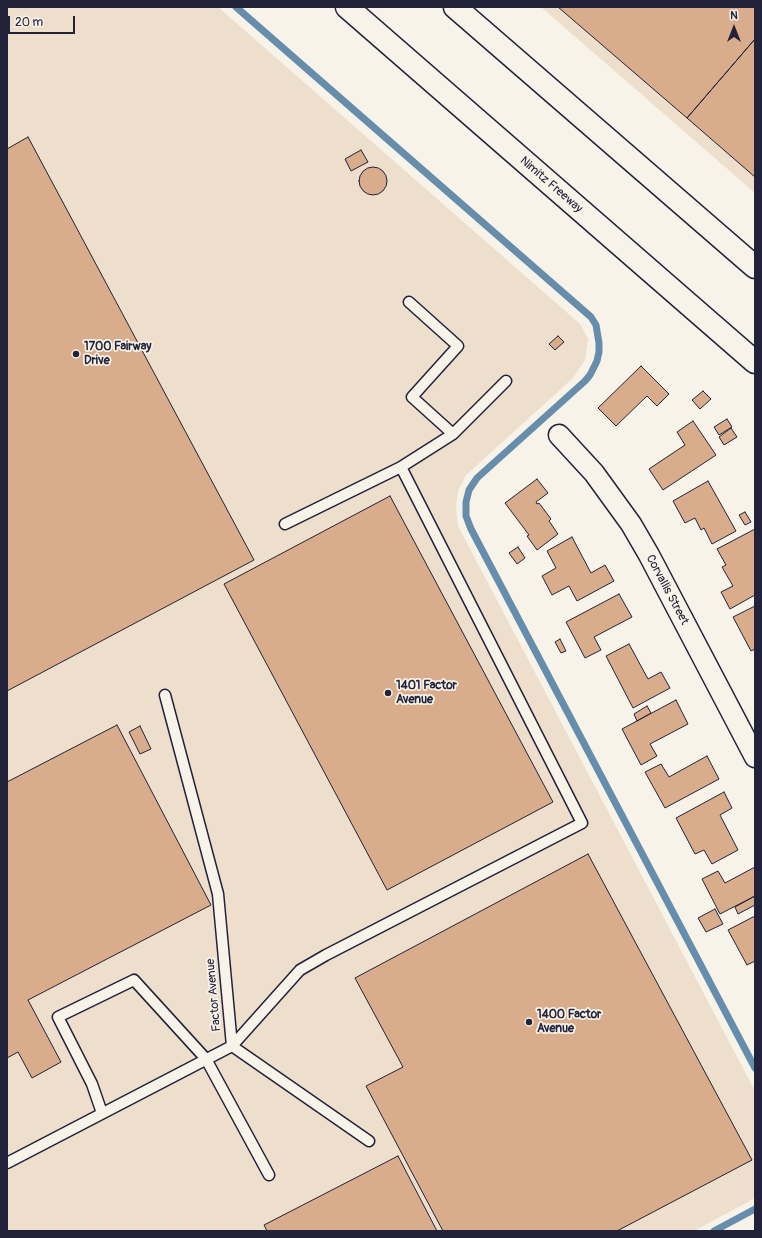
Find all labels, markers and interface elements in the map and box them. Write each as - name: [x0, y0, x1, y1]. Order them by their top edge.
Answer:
- scale bar: [10, 8, 77, 34]
- north arrow: [714, 8, 754, 48]
- text: N: [730, 9, 738, 22]
- text: 20 m: [15, 15, 43, 30]
- street label: Nimitz Freeway: [517, 154, 585, 216]
- place label: 1700 Fairway Drive: [84, 340, 151, 368]
- marker: 1700 Fairway Drive: [71, 349, 81, 359]
- street label: Corvallis Street: [642, 552, 692, 628]
- place label: 1401 Factor Avenue: [396, 679, 457, 707]
- marker: 1401 Factor Avenue: [383, 688, 393, 698]
- street label: Factor Avenue: [204, 958, 224, 1032]
- place label: 1400 Factor Avenue: [537, 1008, 601, 1036]
- marker: 1400 Factor Avenue: [524, 1017, 534, 1027]

